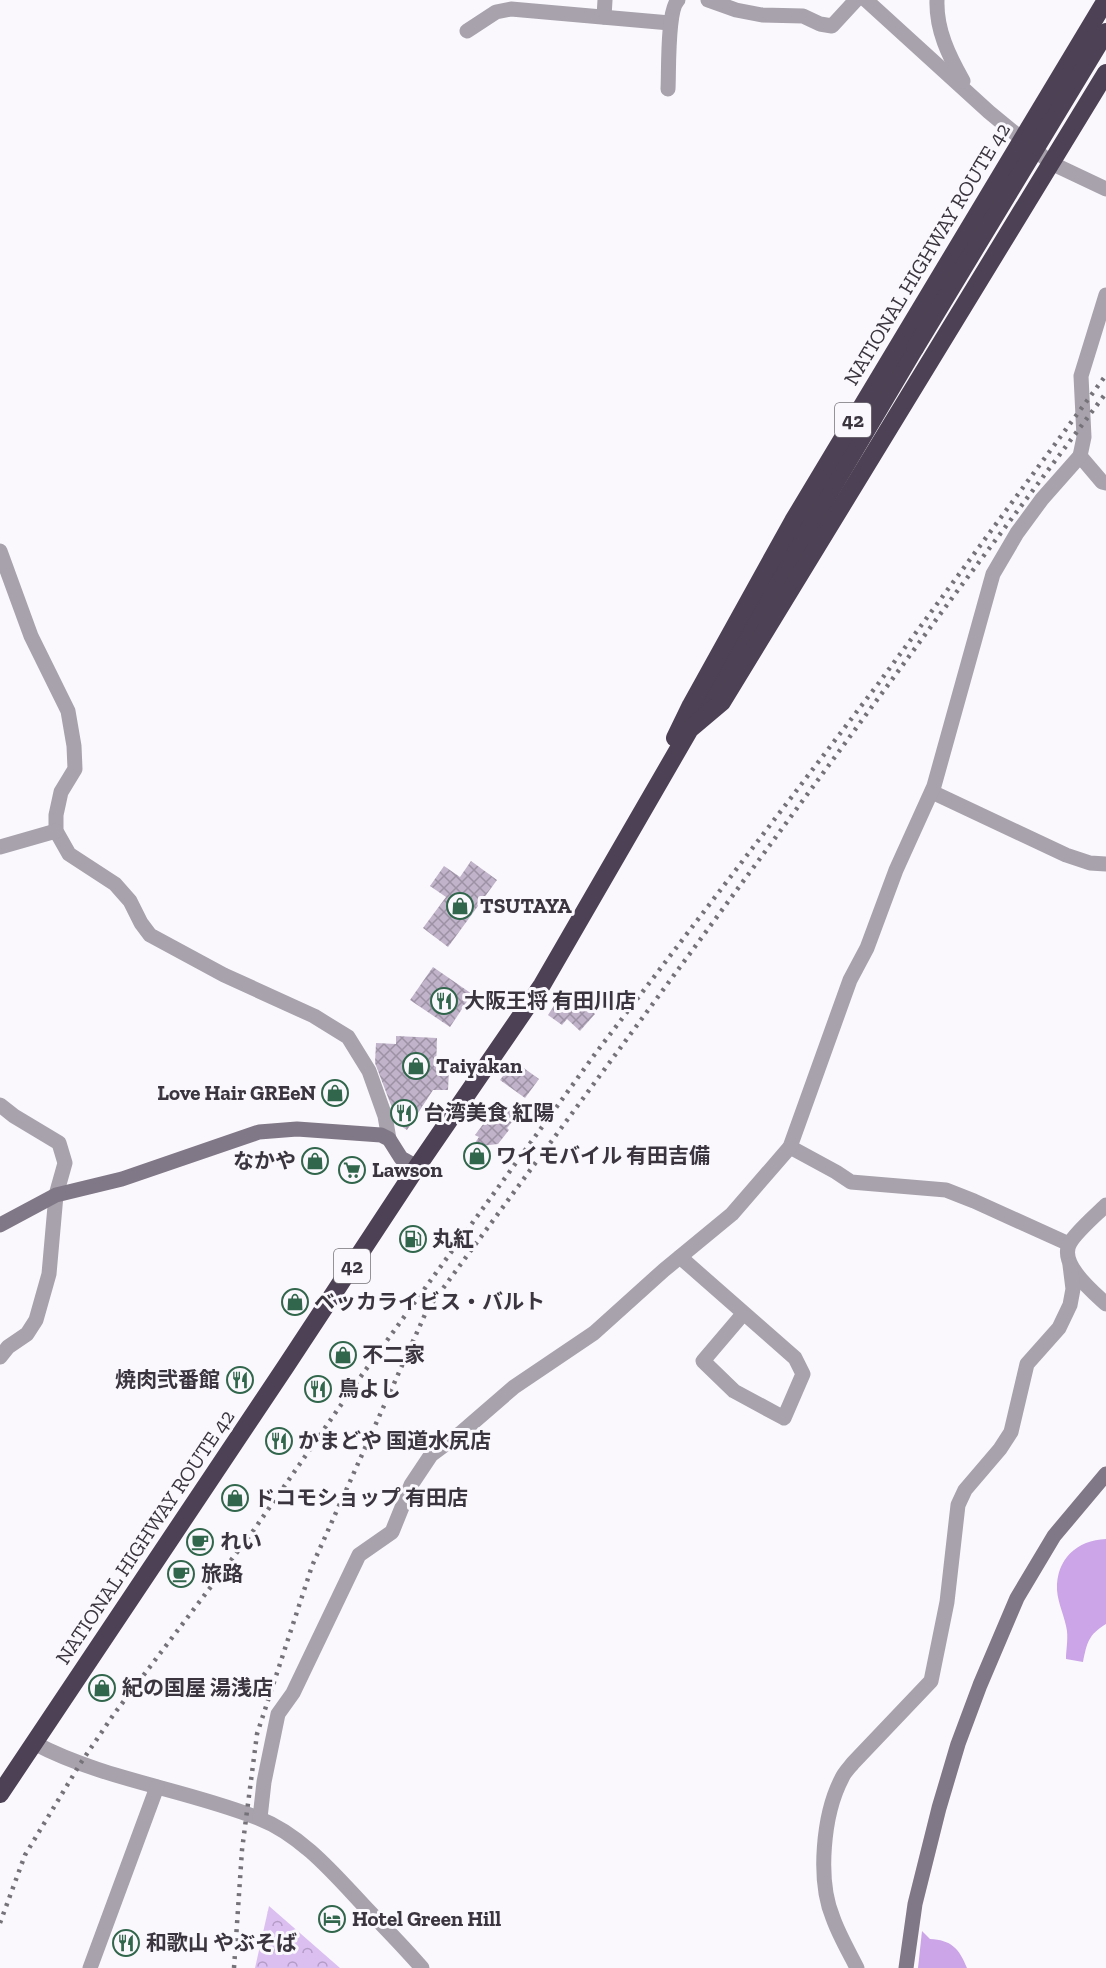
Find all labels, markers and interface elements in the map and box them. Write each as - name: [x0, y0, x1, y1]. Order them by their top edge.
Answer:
- street label: NATIONAL HIGHWAY ROUTE 42: [838, 118, 1015, 390]
- road number: 42: [835, 403, 871, 437]
- shop icon: TSUTAYA: [445, 891, 475, 921]
- place label: TSUTAYA: [480, 893, 572, 918]
- restaurant icon: 大阪王将 有田川店: [429, 986, 459, 1016]
- place label: 大阪王将 有田川店: [464, 988, 636, 1013]
- shop icon: Taiyakan: [401, 1051, 431, 1081]
- place label: Taiyakan: [436, 1053, 523, 1078]
- shop icon: Love Hair GREeN: [320, 1078, 350, 1108]
- place label: Love Hair GREeN: [157, 1080, 316, 1105]
- restaurant icon: 台湾美食 紅陽: [389, 1098, 419, 1128]
- place label: 台湾美食 紅陽: [424, 1100, 554, 1125]
- shop icon: ワイモバイル 有田吉備: [462, 1141, 492, 1171]
- place label: ワイモバイル 有田吉備: [496, 1143, 710, 1168]
- shop icon: なかや: [300, 1146, 330, 1176]
- place label: なかや: [233, 1148, 296, 1173]
- supermarket icon: Lawson: [337, 1155, 367, 1185]
- place label: Lawson: [372, 1157, 443, 1182]
- fuel station icon: 丸紅: [398, 1224, 428, 1254]
- place label: 丸紅: [432, 1226, 474, 1251]
- road number: 42: [334, 1249, 370, 1283]
- shop icon: ベッカライビス・バルト: [280, 1287, 310, 1317]
- place label: ベッカライビス・バルト: [314, 1289, 545, 1314]
- shop icon: 不二家: [328, 1340, 358, 1370]
- place label: 不二家: [362, 1342, 425, 1367]
- restaurant icon: 焼肉弐番館: [225, 1365, 255, 1395]
- place label: 焼肉弐番館: [115, 1367, 220, 1392]
- restaurant icon: 鳥よし: [303, 1374, 333, 1404]
- place label: 鳥よし: [338, 1376, 401, 1401]
- street label: NATIONAL HIGHWAY ROUTE 42: [50, 1405, 239, 1669]
- restaurant icon: かまどや 国道水尻店: [264, 1426, 294, 1456]
- place label: かまどや 国道水尻店: [298, 1428, 491, 1453]
- shop icon: ドコモショップ 有田店: [220, 1483, 250, 1513]
- place label: ドコモショップ 有田店: [254, 1485, 468, 1510]
- cafe icon: れい: [185, 1527, 215, 1557]
- place label: れい: [220, 1529, 262, 1554]
- cafe icon: 旅路: [166, 1559, 196, 1589]
- place label: 旅路: [201, 1561, 243, 1586]
- shop icon: 紀の国屋 湯浅店: [87, 1673, 117, 1703]
- place label: 紀の国屋 湯浅店: [122, 1675, 273, 1700]
- hotel icon: Hotel Green Hill: [317, 1904, 347, 1934]
- place label: Hotel Green Hill: [352, 1906, 501, 1931]
- restaurant icon: 和歌山 やぶそば: [111, 1928, 141, 1958]
- place label: 和歌山 やぶそば: [146, 1930, 297, 1955]

